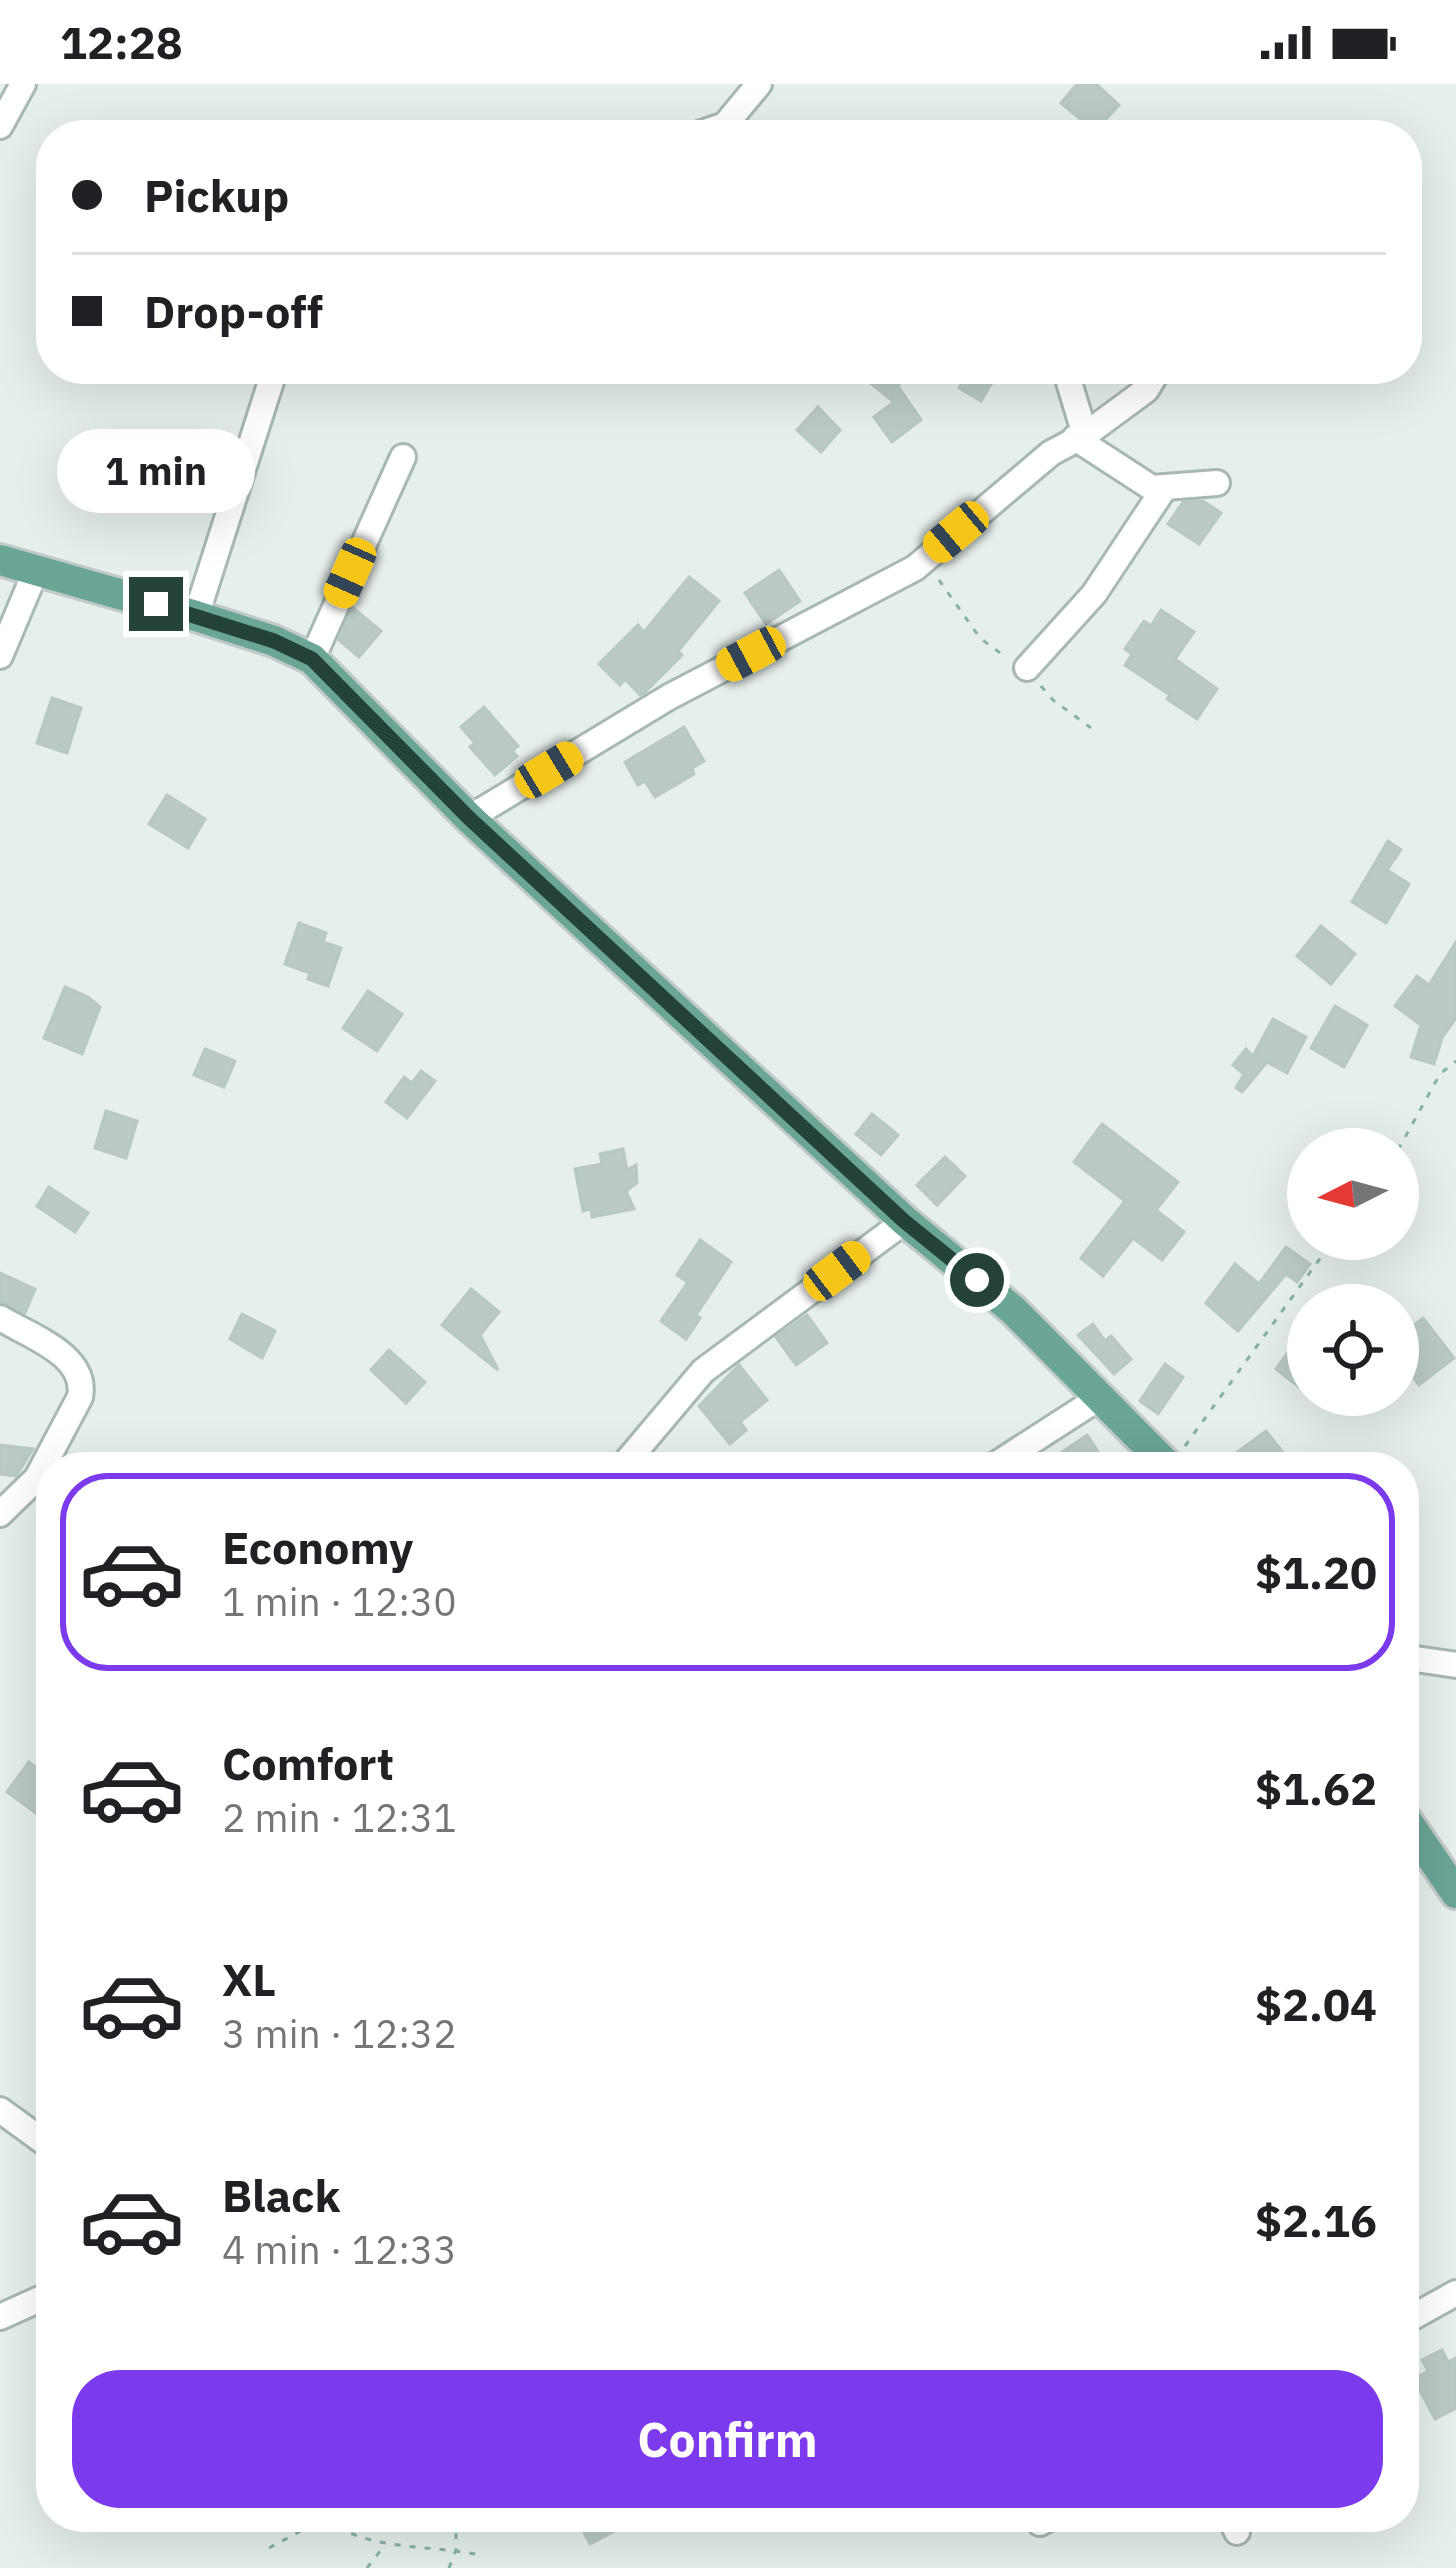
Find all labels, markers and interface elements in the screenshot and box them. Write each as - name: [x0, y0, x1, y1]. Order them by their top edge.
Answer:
- text: 12:28: [60, 13, 183, 71]
- text: Pickup: [144, 166, 289, 224]
- text: Drop-off: [144, 282, 323, 340]
- callout: 1 min: [57, 430, 255, 514]
- text: 1 min: [105, 445, 207, 496]
- car: [917, 495, 995, 569]
- car: [319, 533, 381, 613]
- route end: [129, 577, 183, 631]
- car: [711, 621, 791, 687]
- car: [509, 736, 589, 804]
- north arrow: [1287, 1128, 1419, 1260]
- map controls: [1287, 1128, 1419, 1416]
- car: [797, 1235, 877, 1307]
- route start: [950, 1253, 1004, 1307]
- button: locate: [1287, 1284, 1419, 1416]
- icon: car: [78, 1518, 186, 1626]
- text: Economy: [222, 1518, 413, 1576]
- text: $1.20: [1255, 1543, 1377, 1601]
- text: 1 min · 12:30: [222, 1576, 457, 1627]
- icon: car: [78, 1734, 186, 1842]
- text: Comfort: [222, 1734, 394, 1792]
- text: $1.62: [1255, 1759, 1377, 1817]
- text: 2 min · 12:31: [222, 1792, 457, 1843]
- icon: car: [78, 1950, 186, 2058]
- text: XL: [222, 1950, 276, 2008]
- text: $2.04: [1255, 1975, 1377, 2033]
- text: 3 min · 12:32: [222, 2008, 457, 2059]
- icon: car: [78, 2166, 186, 2274]
- text: Black: [222, 2166, 341, 2224]
- text: $2.16: [1255, 2191, 1377, 2249]
- text: 4 min · 12:33: [222, 2224, 457, 2275]
- button: Confirm: [72, 2370, 1383, 2508]

